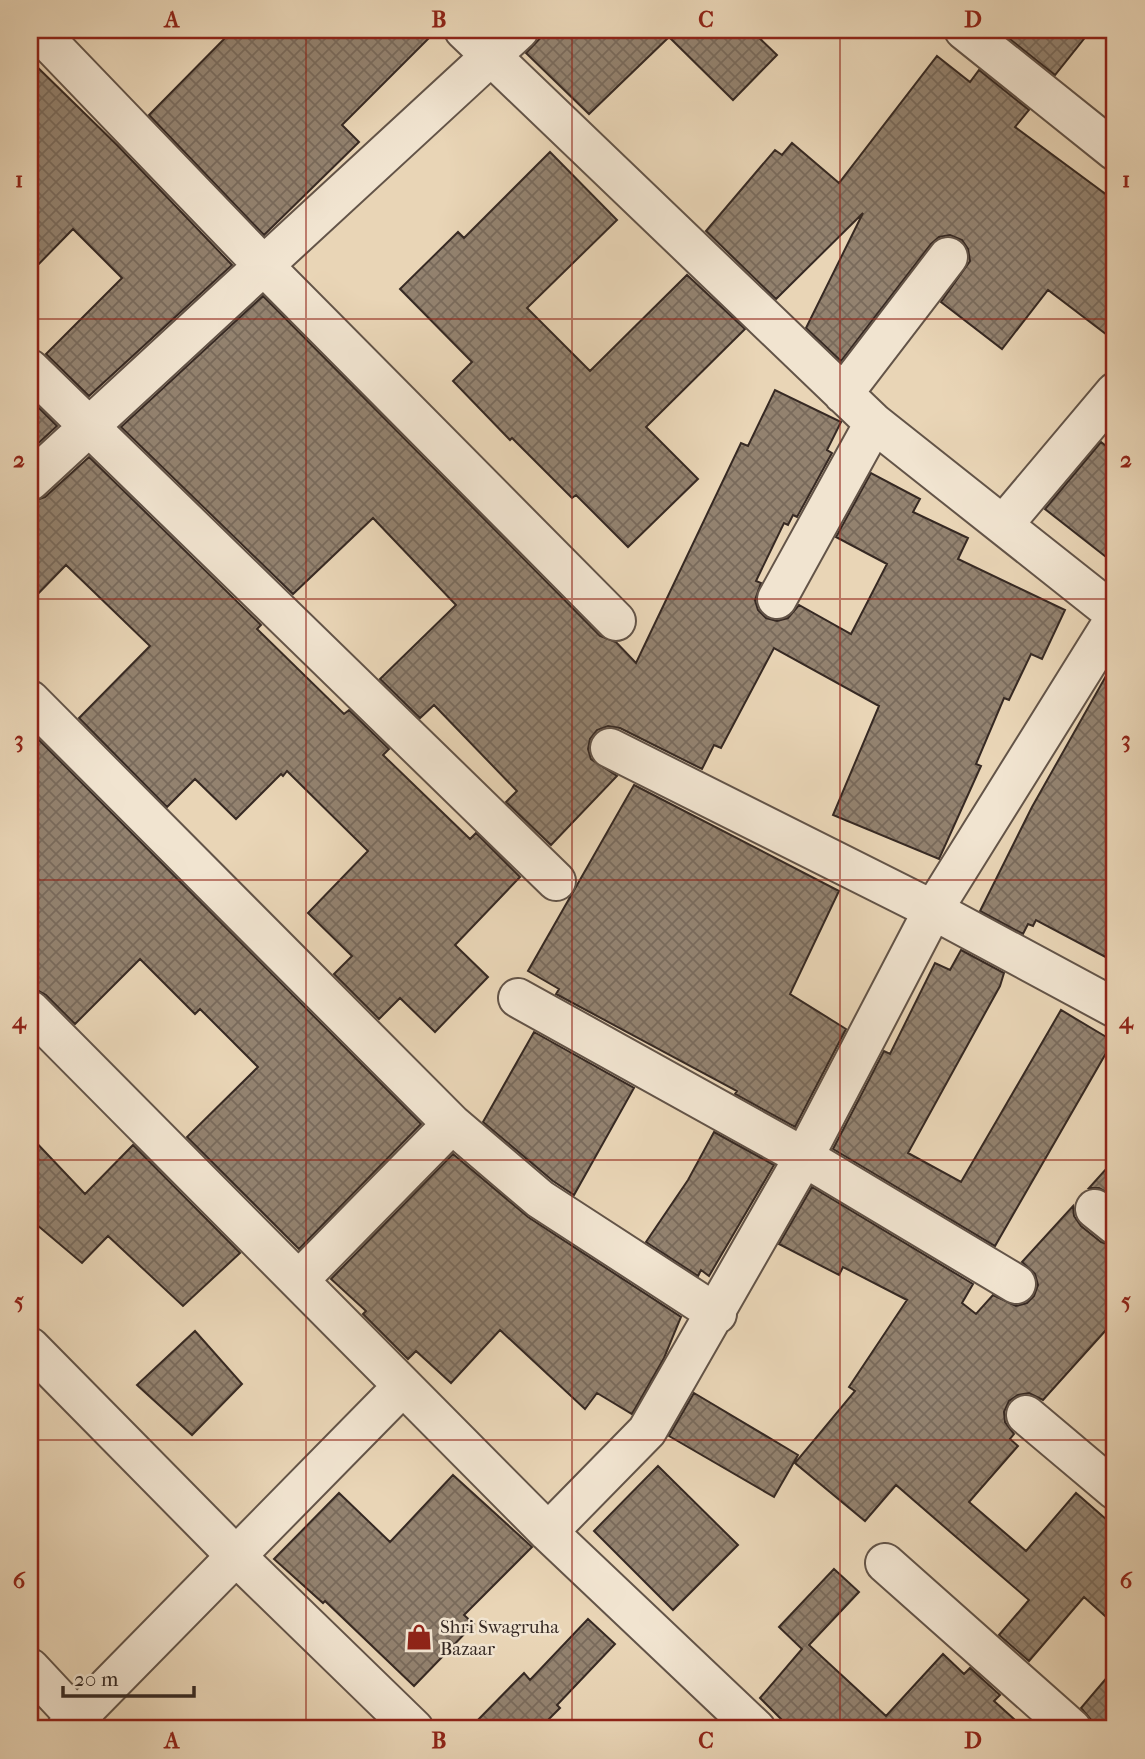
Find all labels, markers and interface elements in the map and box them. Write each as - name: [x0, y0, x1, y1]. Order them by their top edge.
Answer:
- text: A: [163, 6, 181, 33]
- text: B: [432, 6, 447, 33]
- text: C: [698, 6, 714, 33]
- text: D: [964, 6, 982, 33]
- text: 1: [15, 166, 23, 193]
- text: 1: [1122, 166, 1130, 193]
- text: 2: [13, 446, 25, 473]
- text: 2: [1120, 446, 1132, 473]
- text: 3: [14, 726, 24, 753]
- text: 3: [1121, 726, 1131, 753]
- text: 4: [11, 1007, 27, 1034]
- text: 4: [1118, 1007, 1134, 1034]
- text: 5: [14, 1287, 24, 1314]
- text: 5: [1121, 1287, 1131, 1314]
- text: 6: [13, 1567, 26, 1594]
- text: 6: [1120, 1567, 1133, 1594]
- place label: Shri Swagruha Bazaar: [440, 1616, 559, 1660]
- shop icon: Shri Swagruha Bazaar: [404, 1622, 434, 1652]
- scale bar: [63, 1654, 194, 1698]
- text: 20 m: [74, 1667, 119, 1691]
- text: A: [163, 1727, 181, 1754]
- text: B: [432, 1727, 447, 1754]
- text: C: [698, 1727, 714, 1754]
- text: D: [964, 1727, 982, 1754]

